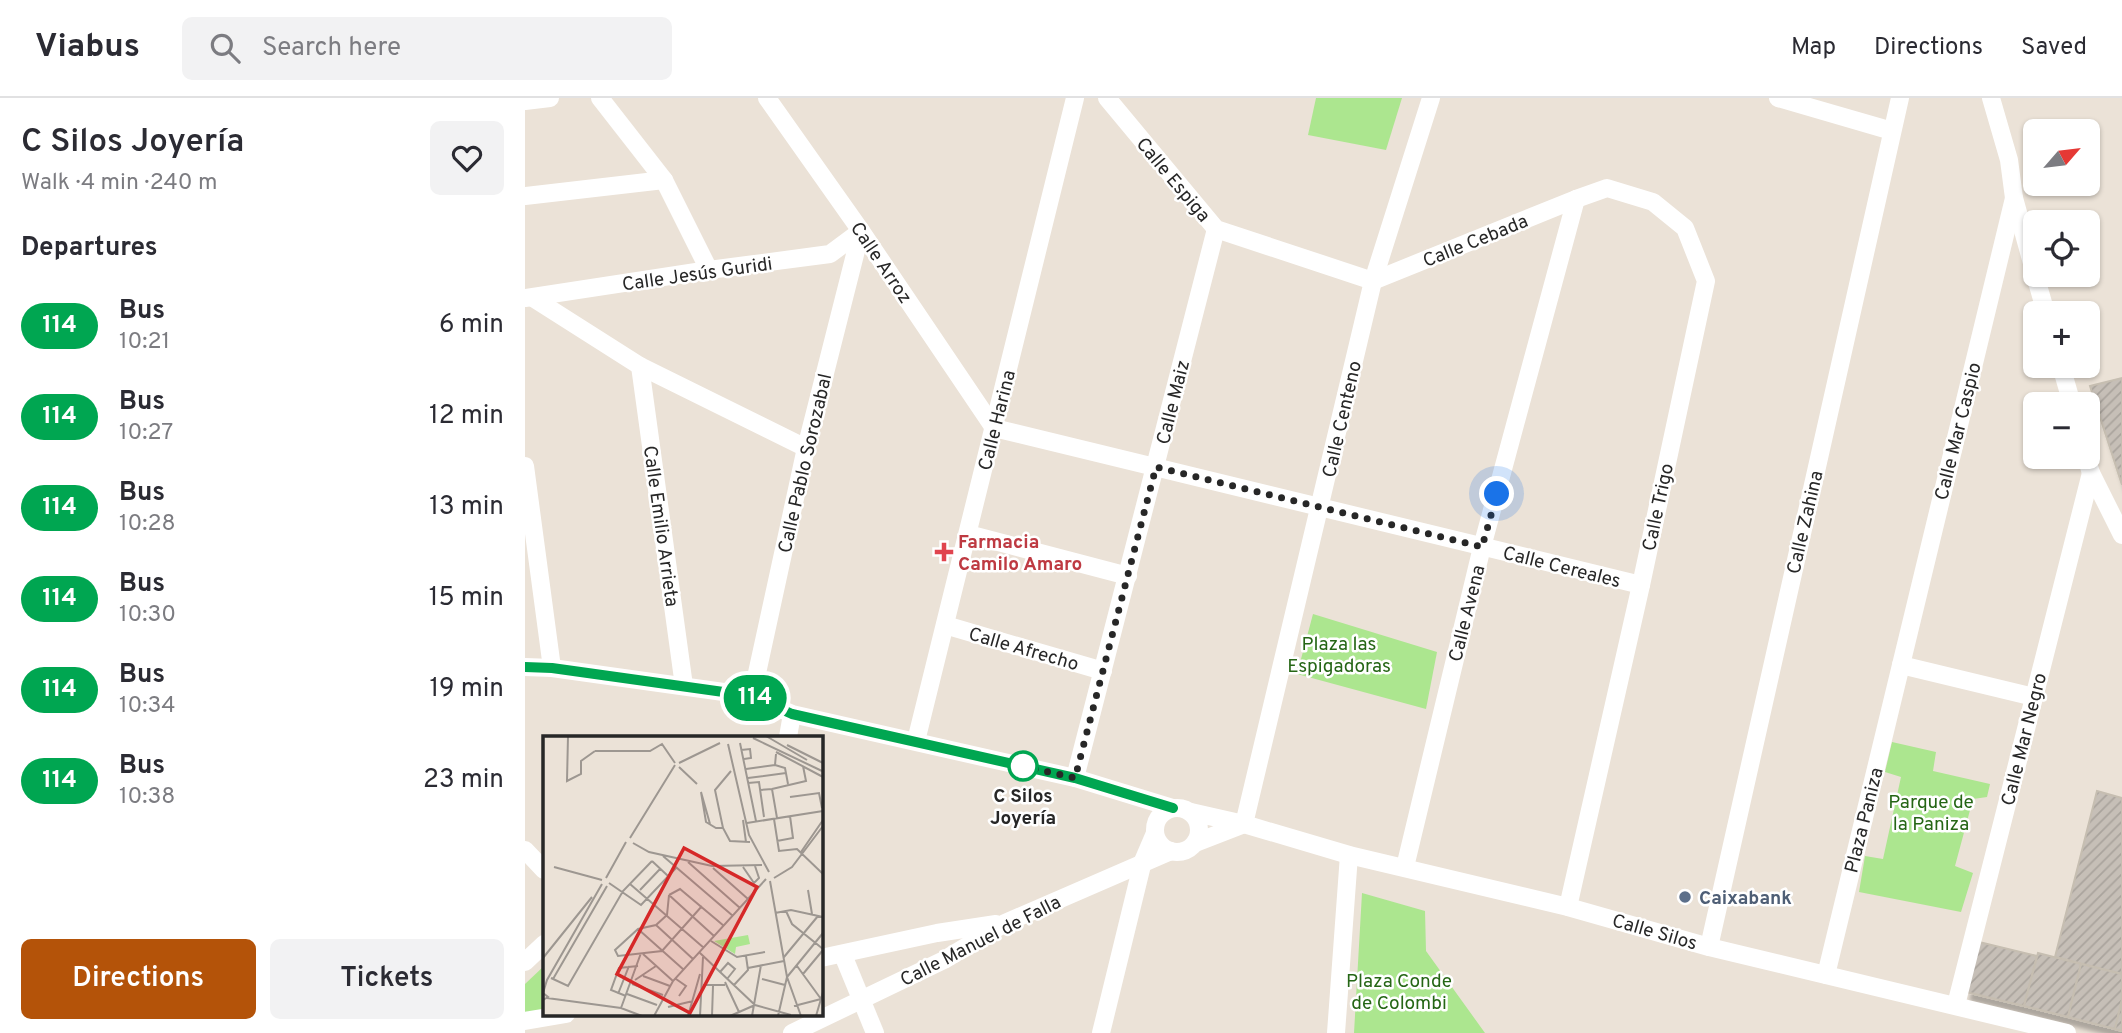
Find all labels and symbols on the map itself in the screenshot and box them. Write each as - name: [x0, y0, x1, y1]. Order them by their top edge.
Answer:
- north arrow: [2023, 119, 2100, 196]
- street label: Calle Espiga: [1130, 133, 1215, 228]
- street label: Calle Cebada: [1420, 210, 1532, 274]
- street label: Calle Arroz: [844, 218, 916, 309]
- street label: Calle Jesús Guridi: [621, 253, 774, 297]
- street label: Calle Maiz: [1152, 358, 1196, 447]
- street label: Calle Centeno: [1318, 359, 1368, 480]
- street label: Calle Mar Caspio: [1930, 360, 1988, 503]
- street label: Calle Harina: [974, 368, 1022, 473]
- street label: Calle Pablo Sorozabal: [774, 371, 838, 556]
- street label: Calle Emilio Arrieta: [637, 444, 683, 608]
- street label: Calle Trigo: [1638, 461, 1680, 553]
- street label: Calle Zahina: [1782, 468, 1830, 577]
- your location: [1479, 476, 1514, 511]
- place label: Farmacia Camilo Amaro: [958, 531, 1082, 577]
- street label: Calle Cereales: [1500, 542, 1623, 594]
- marker: Farmacia Camilo Amaro: [936, 544, 952, 560]
- street label: Calle Avena: [1444, 563, 1492, 664]
- street label: Calle Afrecho: [965, 623, 1081, 677]
- park label: Plaza las Espigadoras: [1287, 633, 1391, 679]
- street label: Calle Mar Negro: [1997, 671, 2053, 808]
- line badge: 114: [715, 675, 795, 721]
- inset map: [543, 736, 823, 1016]
- marker: C Silos Joyería: [1008, 751, 1038, 781]
- street label: Plaza Paniza: [1840, 765, 1890, 876]
- place label: C Silos Joyería: [990, 785, 1056, 831]
- park label: Parque de la Paniza: [1888, 791, 1974, 837]
- place label: Caixabank: [1699, 887, 1792, 911]
- marker: Caixabank: [1677, 889, 1693, 905]
- street label: Calle Manuel de Falla: [896, 891, 1065, 993]
- street label: Calle Silos: [1609, 909, 1700, 957]
- park label: Plaza Conde de Colombi: [1346, 970, 1452, 1016]

